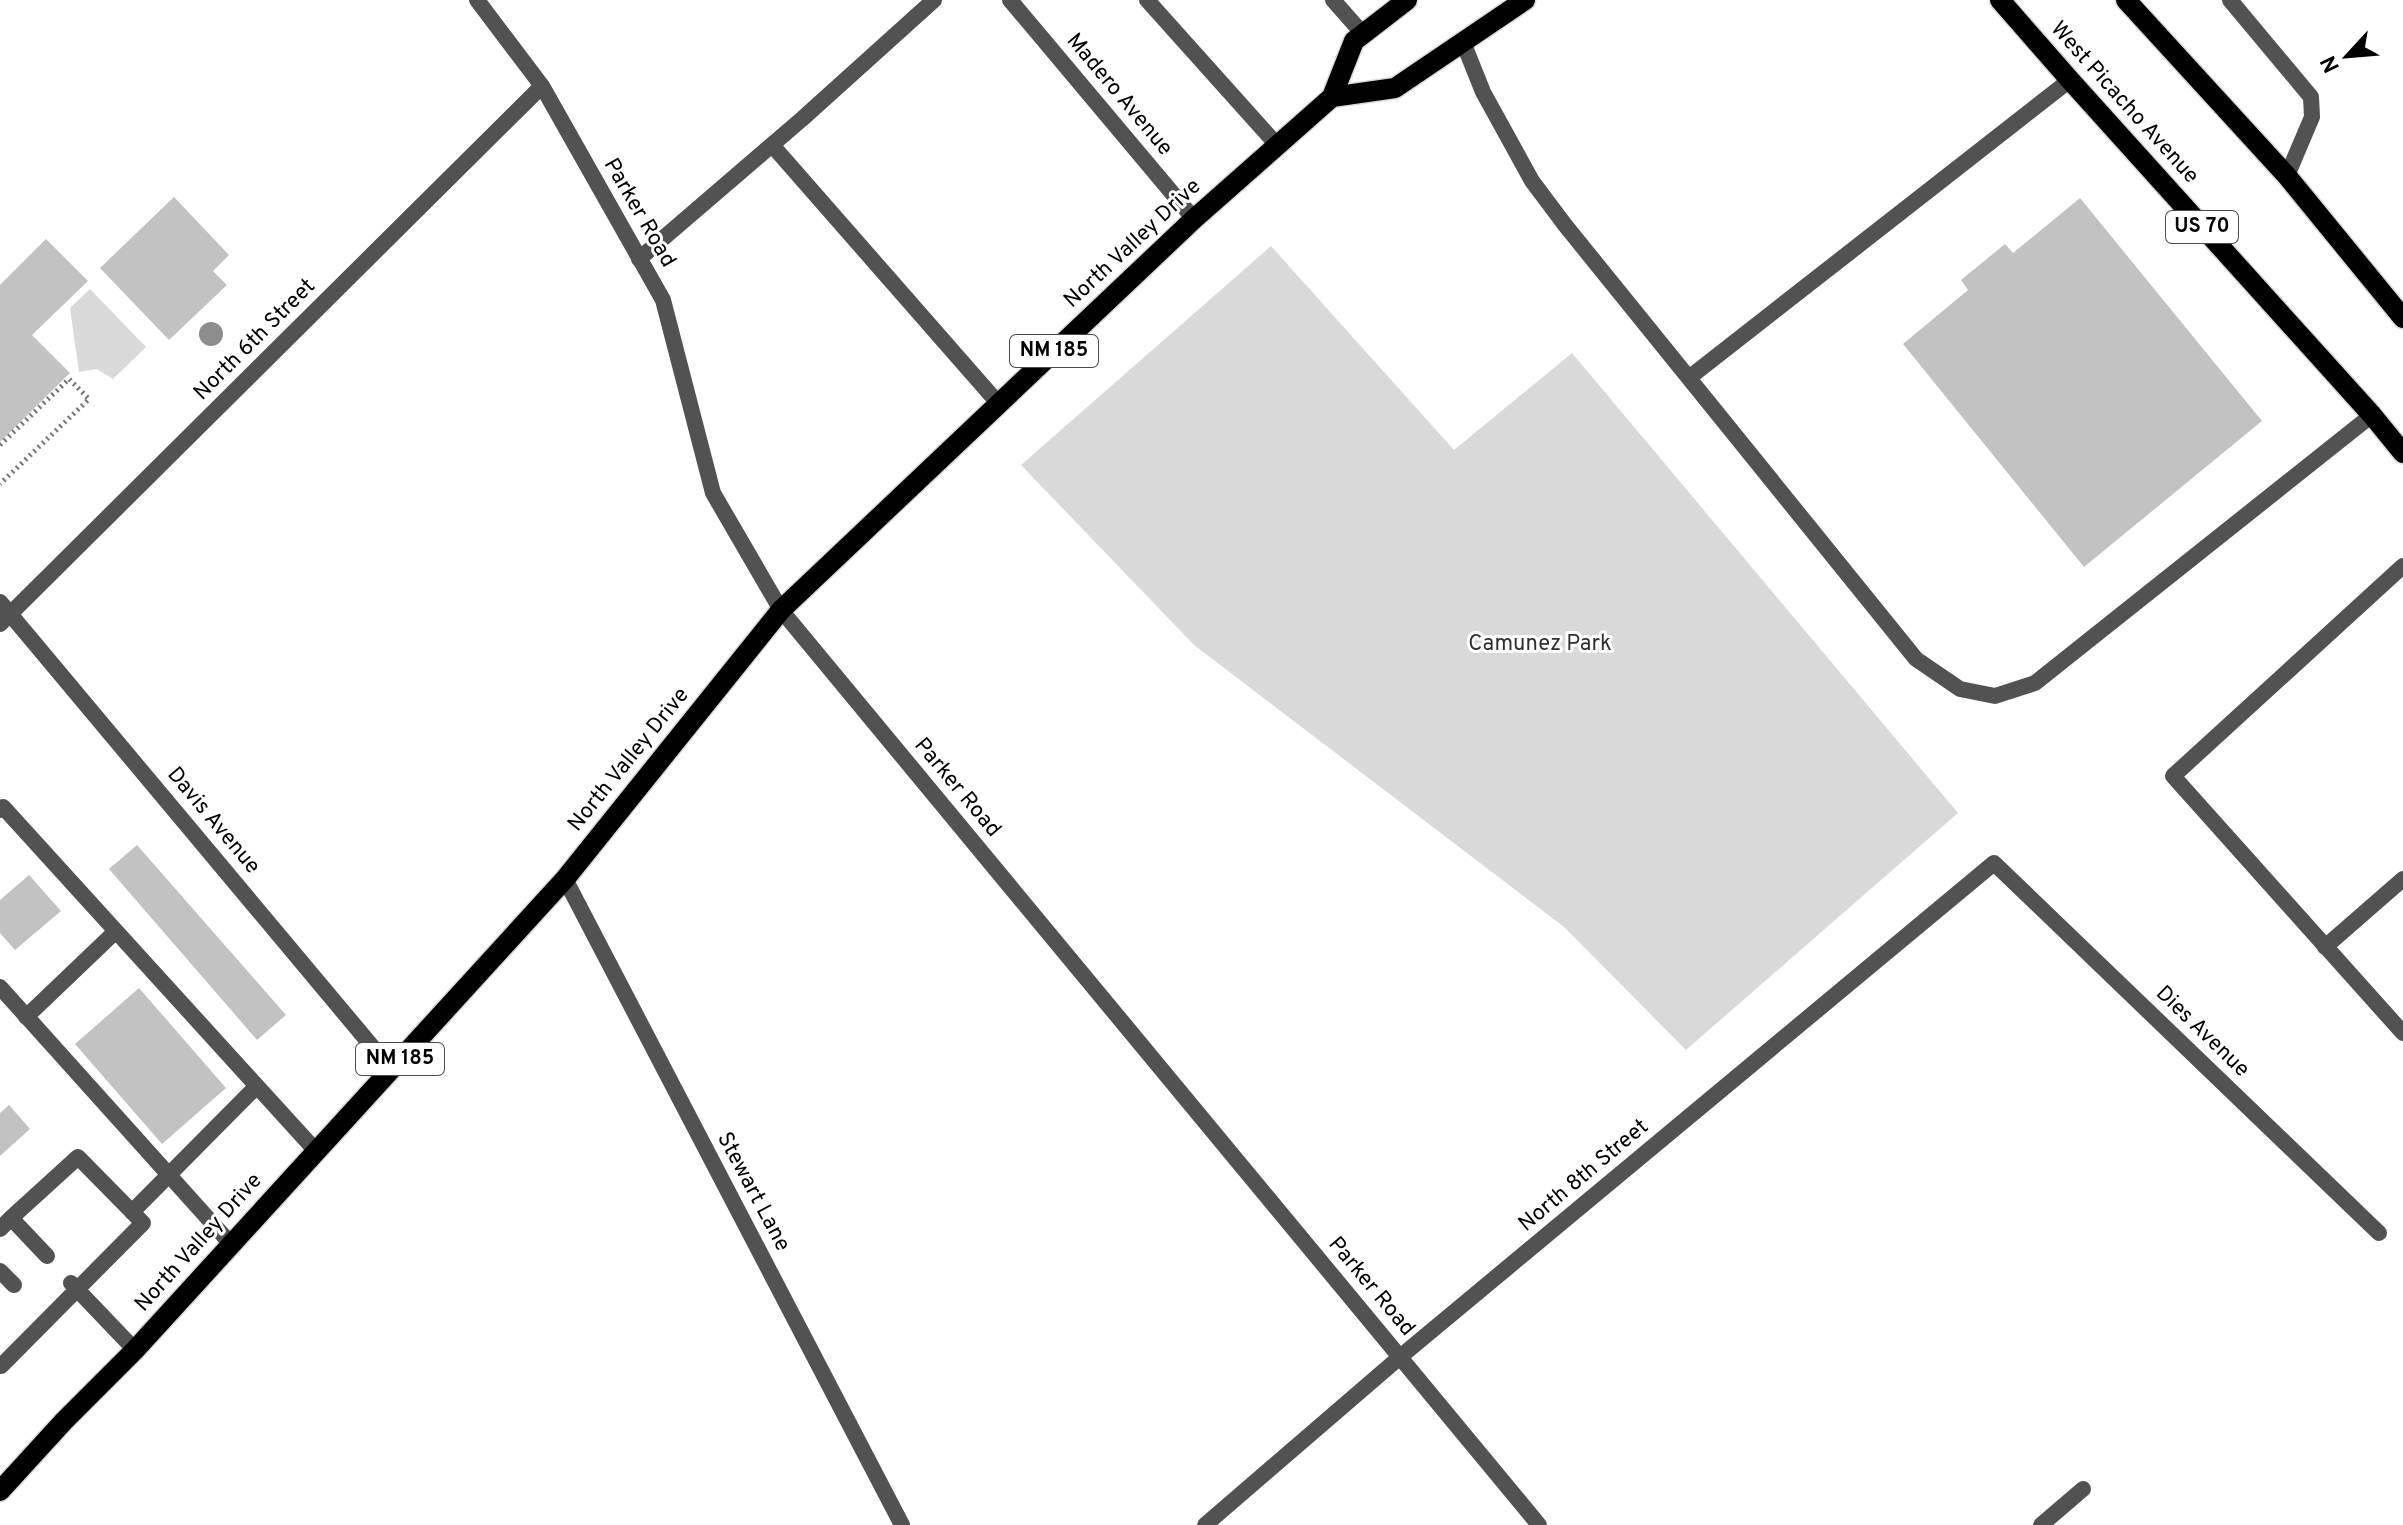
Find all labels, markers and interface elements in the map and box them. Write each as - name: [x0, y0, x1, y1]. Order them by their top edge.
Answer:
- street label: West Picacho Avenue: [2044, 16, 2204, 190]
- north arrow: [2307, 16, 2387, 96]
- street label: Madero Avenue: [1060, 28, 1178, 162]
- text: N: [2316, 51, 2347, 77]
- street label: Parker Road: [597, 154, 681, 272]
- street label: North Valley Drive: [1059, 174, 1207, 314]
- road number: US 70: [2166, 211, 2238, 243]
- street label: North 6th Street: [188, 273, 322, 407]
- road number: NM 185: [1010, 335, 1098, 367]
- park label: Camunez Park: [1468, 631, 1612, 658]
- street label: North Valley Drive: [563, 683, 695, 837]
- street label: Parker Road: [908, 733, 1006, 843]
- street label: Davis Avenue: [161, 762, 265, 880]
- street label: Dies Avenue: [2149, 980, 2255, 1084]
- road number: NM 185: [356, 1043, 444, 1075]
- street label: North 8th Street: [1514, 1114, 1654, 1238]
- street label: Stewart Lane: [710, 1128, 796, 1256]
- street label: North Valley Drive: [130, 1168, 268, 1318]
- street label: Parker Road: [1322, 1232, 1420, 1342]

